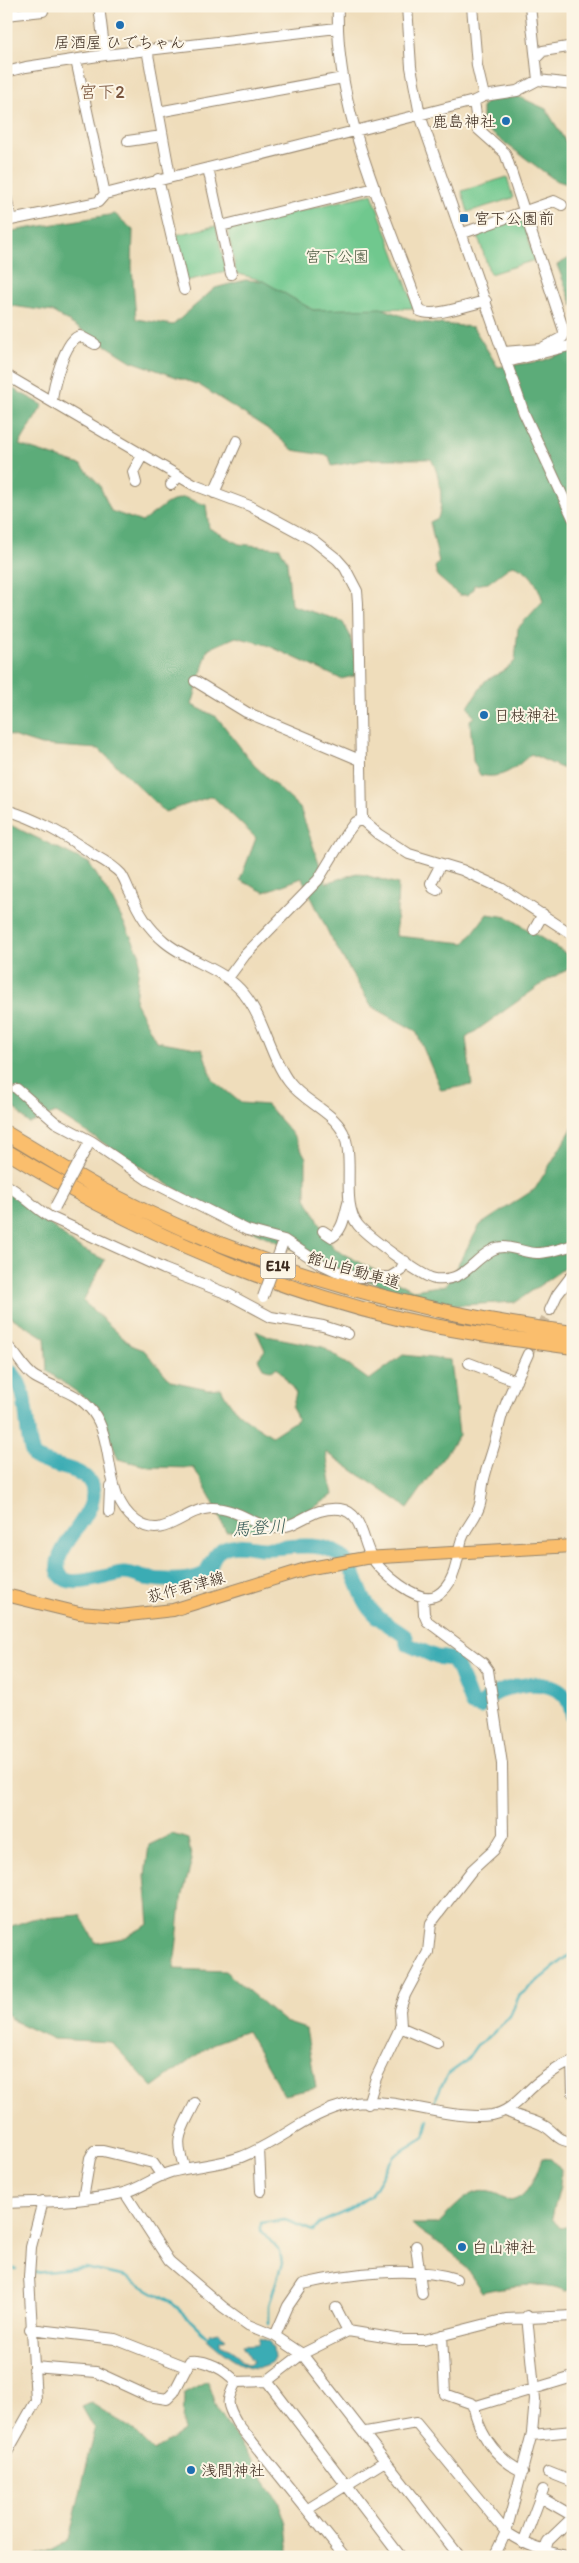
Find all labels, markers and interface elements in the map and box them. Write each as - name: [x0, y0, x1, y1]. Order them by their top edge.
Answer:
- marker: 居酒屋 ひでちゃん: [114, 19, 126, 31]
- place label: 居酒屋 ひでちゃん: [54, 33, 186, 52]
- district label: 宮下2: [79, 81, 125, 103]
- place label: 鹿島神社: [432, 112, 496, 131]
- marker: 鹿島神社: [500, 115, 512, 127]
- place label: 宮下公園前: [474, 209, 554, 228]
- marker: 宮下公園前: [458, 212, 470, 224]
- park label: 宮下公園: [305, 247, 369, 266]
- place label: 日枝神社: [494, 706, 558, 725]
- marker: 日枝神社: [478, 709, 490, 721]
- street label: 館山自動車道: [305, 1248, 403, 1292]
- road number: E14: [260, 1254, 296, 1278]
- water label: 馬登川: [231, 1515, 287, 1541]
- street label: 荻作君津線: [145, 1567, 227, 1607]
- place label: 白山神社: [472, 2238, 536, 2257]
- marker: 白山神社: [456, 2241, 468, 2253]
- place label: 浅間神社: [201, 2461, 265, 2480]
- marker: 浅間神社: [185, 2464, 197, 2476]

